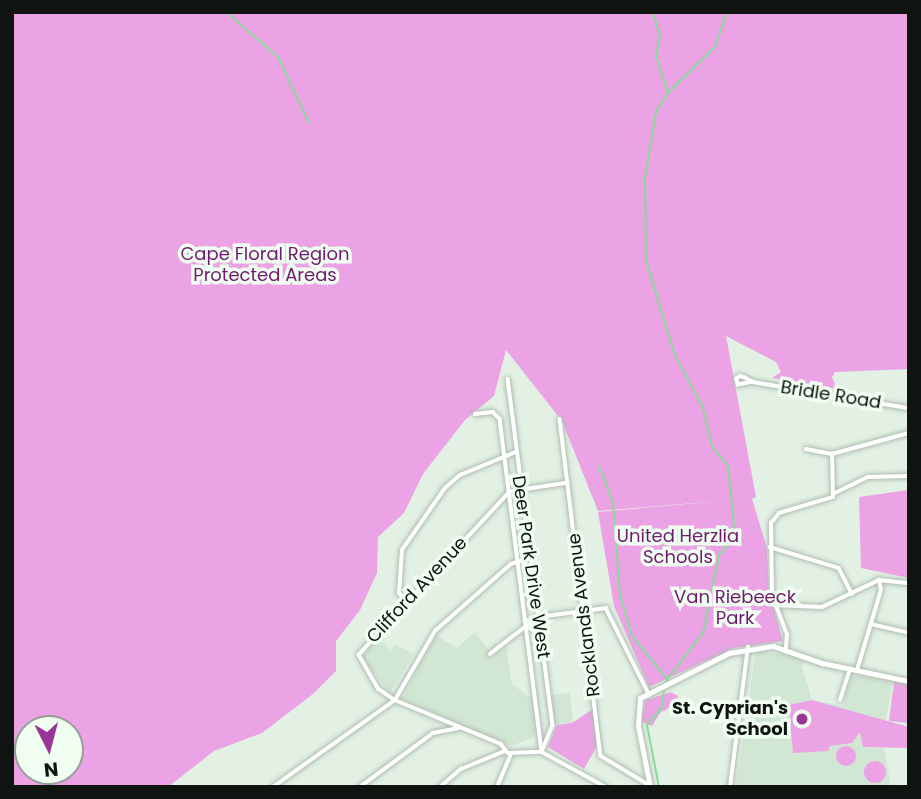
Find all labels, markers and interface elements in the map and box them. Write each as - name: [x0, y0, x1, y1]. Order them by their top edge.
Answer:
- park label: Cape Floral Region Protected Areas: [180, 244, 350, 286]
- street label: Bridle Road: [779, 376, 883, 414]
- street label: Deer Park Drive West: [507, 474, 555, 660]
- park label: United Herzlia Schools: [617, 526, 739, 568]
- street label: Clifford Avenue: [362, 532, 472, 648]
- street label: Rocklands Avenue: [563, 532, 605, 698]
- park label: Van Riebeeck Park: [674, 587, 796, 630]
- place label: St. Cyprian's School: [672, 698, 788, 740]
- marker: St. Cyprian's School: [794, 711, 810, 727]
- north arrow: [14, 715, 84, 785]
- text: N: [43, 755, 60, 784]

